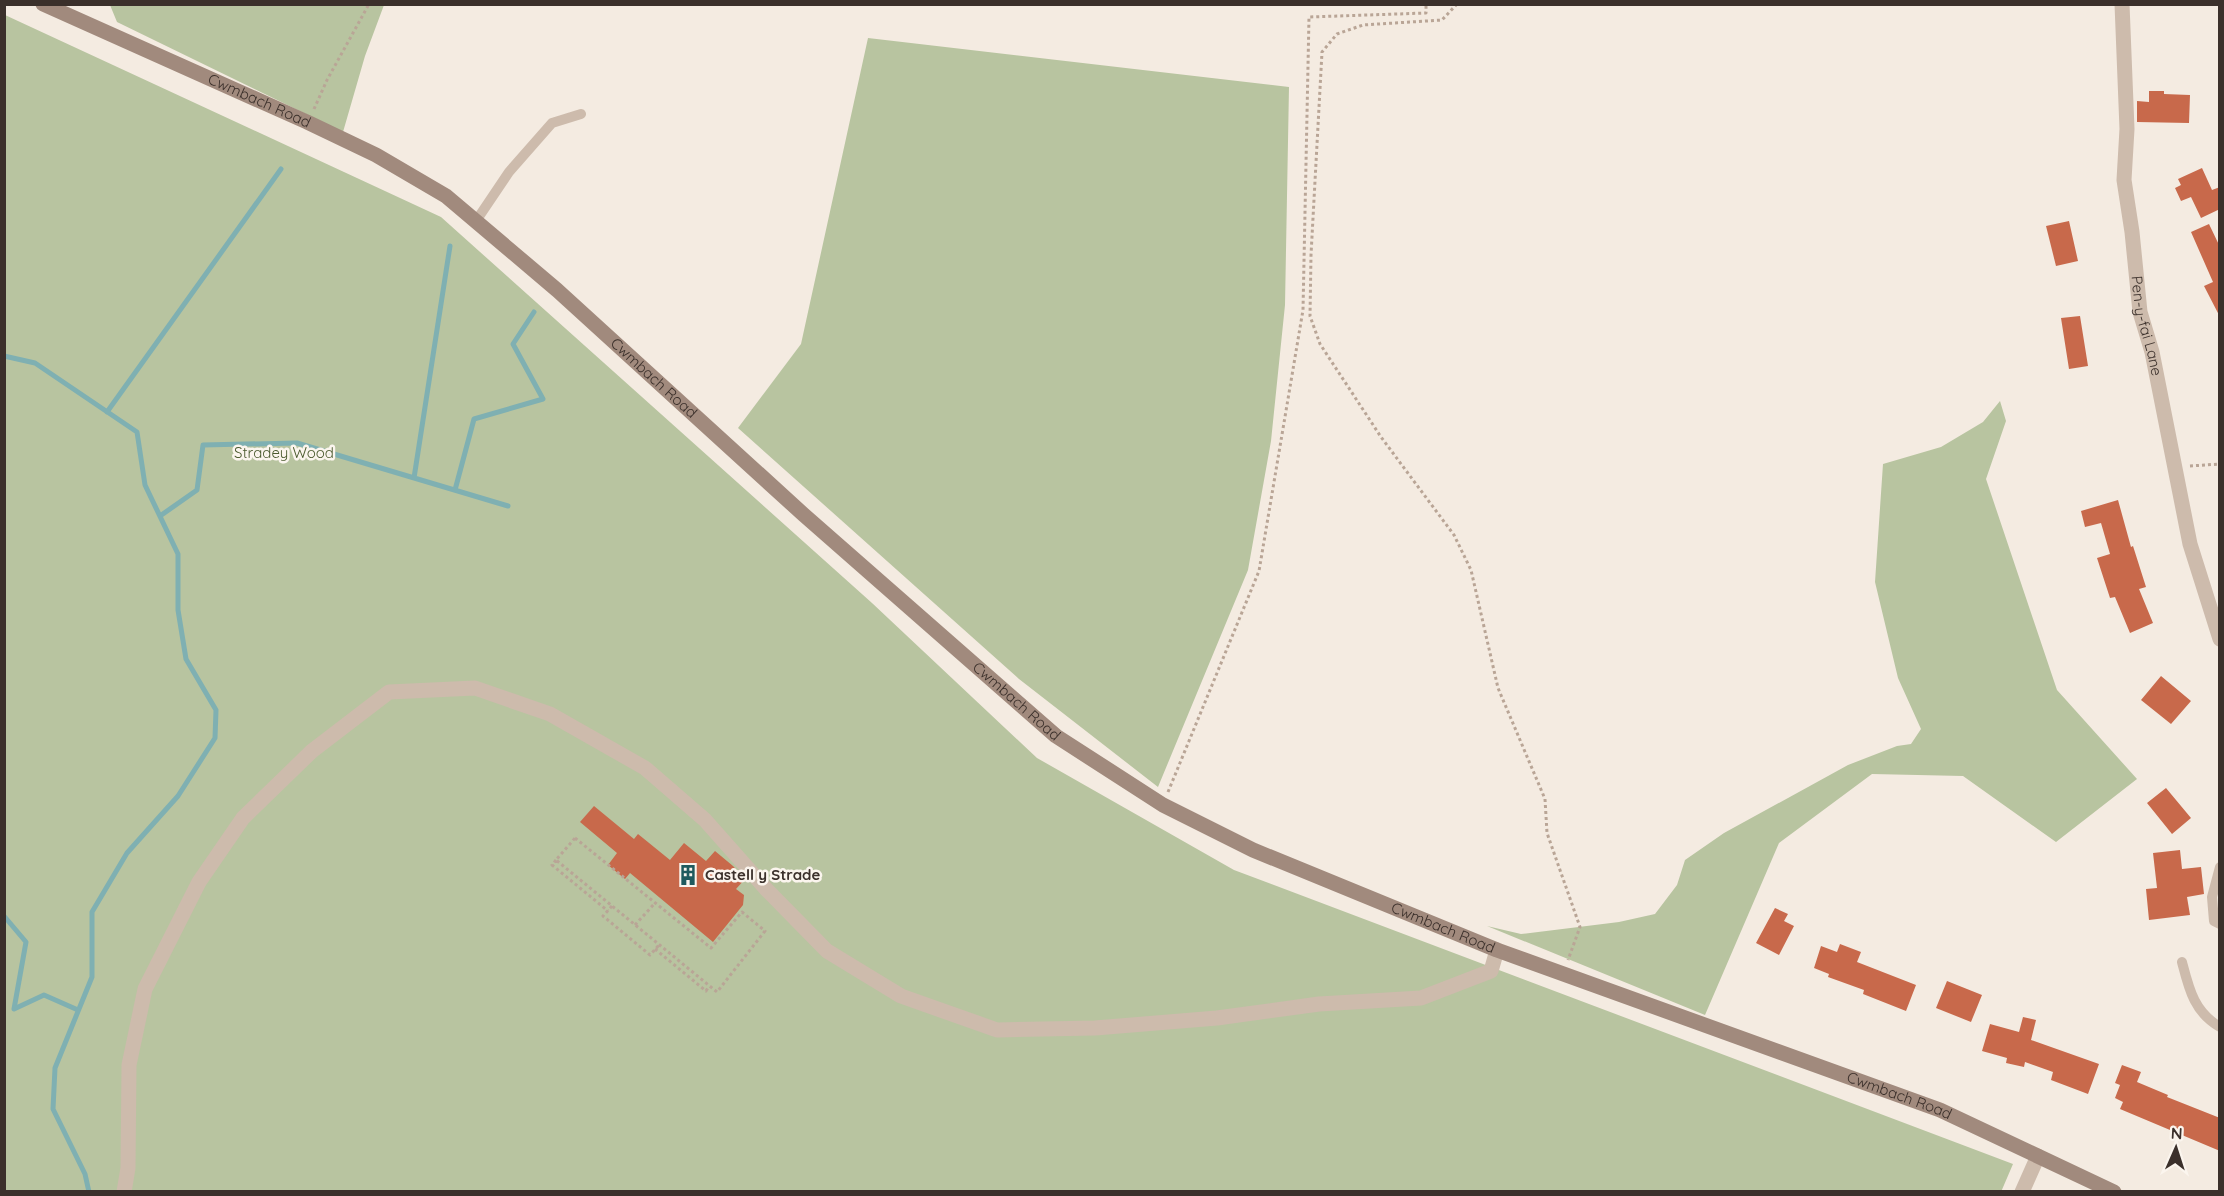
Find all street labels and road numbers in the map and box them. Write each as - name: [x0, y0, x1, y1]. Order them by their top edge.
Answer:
- street label: Cwmbach Road: [205, 69, 314, 131]
- street label: Pen-y-fai Lane: [2127, 275, 2167, 377]
- street label: Cwmbach Road: [607, 333, 701, 422]
- street label: Cwmbach Road: [969, 657, 1065, 745]
- street label: Cwmbach Road: [1389, 898, 1498, 957]
- street label: Cwmbach Road: [1844, 1067, 1955, 1123]

